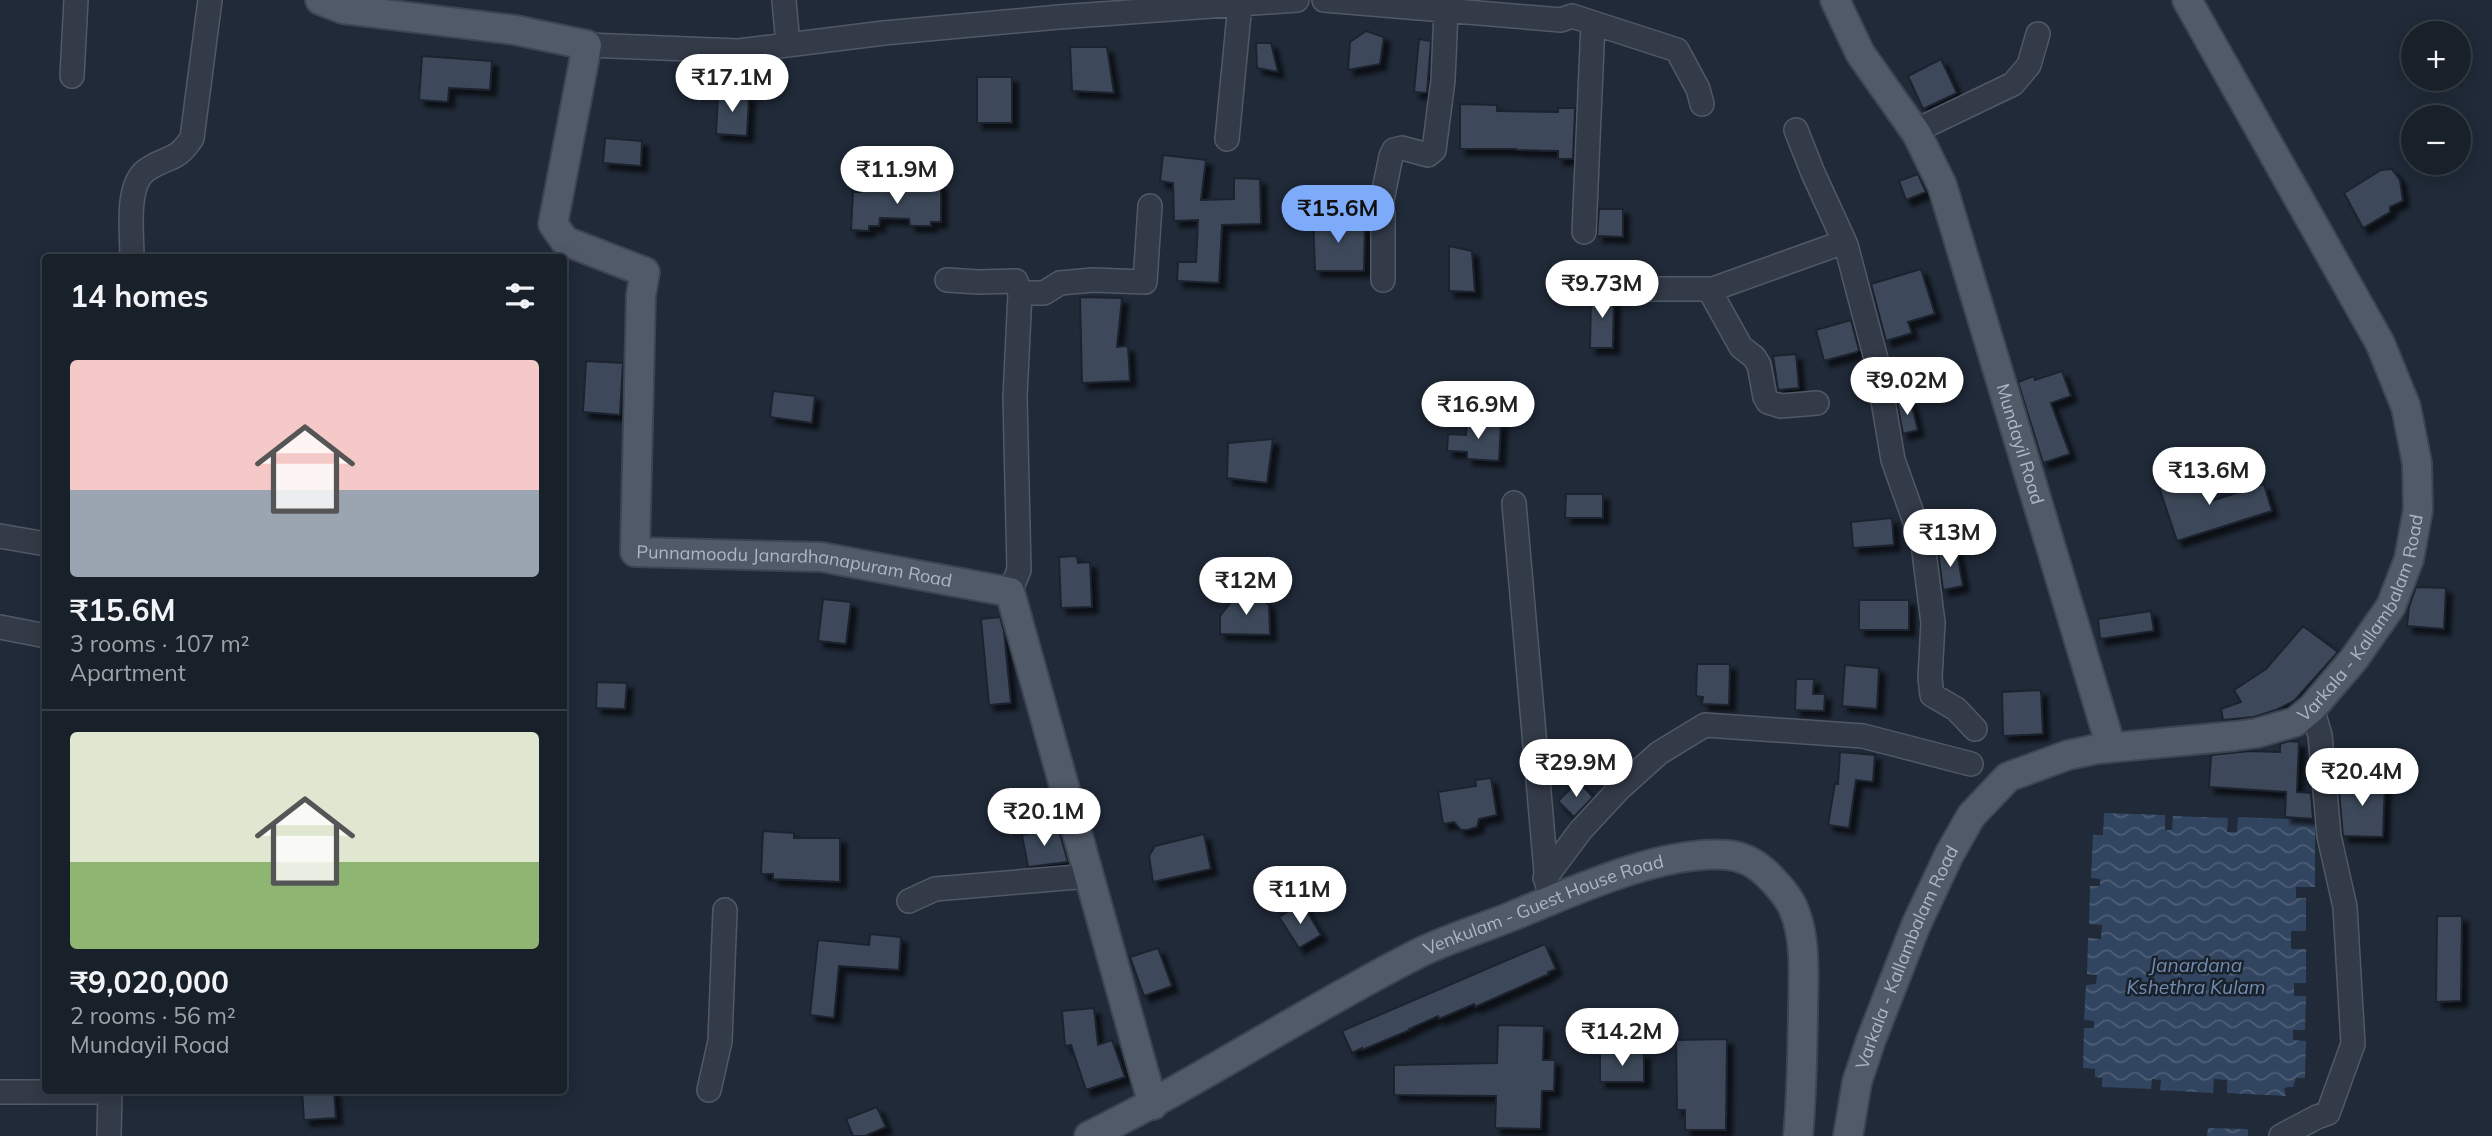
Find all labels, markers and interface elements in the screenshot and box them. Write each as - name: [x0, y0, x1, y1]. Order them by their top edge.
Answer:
- map controls: [2401, 21, 2471, 175]
- button: +: [2401, 21, 2471, 91]
- pin: ₹17.1M: [675, 54, 789, 114]
- text: ₹17.1M: [692, 62, 772, 91]
- button: −: [2401, 105, 2471, 175]
- pin: ₹11.9M: [840, 146, 954, 206]
- text: ₹11.9M: [857, 154, 937, 183]
- pin: ₹15.6M: [1281, 186, 1395, 245]
- text: ₹15.6M: [1298, 193, 1378, 222]
- pin: ₹9.73M: [1545, 260, 1659, 320]
- text: ₹9.73M: [1562, 268, 1642, 297]
- text: 14 homes: [70, 277, 209, 315]
- icon: filters: [501, 277, 539, 315]
- pin: ₹9.02M: [1850, 358, 1964, 417]
- text: ₹9.02M: [1867, 365, 1947, 394]
- street label: Mundayil Road: [1991, 381, 2049, 507]
- pin: ₹16.9M: [1421, 382, 1535, 441]
- text: ₹16.9M: [1438, 389, 1518, 418]
- icon: home: [242, 406, 368, 532]
- pin: ₹13.6M: [2152, 448, 2266, 507]
- text: ₹13.6M: [2169, 455, 2249, 484]
- pin: ₹13M: [1909, 510, 1991, 569]
- street label: Varkala - Kallambalam Road: [2293, 512, 2428, 726]
- text: ₹13M: [1919, 517, 1981, 546]
- street label: Punnamoodu Janardhanapuram Road: [636, 540, 954, 592]
- pin: ₹12M: [1205, 558, 1287, 617]
- text: ₹12M: [1215, 565, 1277, 594]
- text: ₹15.6M: [70, 591, 176, 629]
- text: 3 rooms · 107 m²: [70, 629, 250, 658]
- text: Apartment: [70, 658, 186, 687]
- pin: ₹29.9M: [1519, 740, 1633, 799]
- text: ₹29.9M: [1536, 747, 1616, 776]
- pin: ₹20.4M: [2305, 748, 2419, 808]
- text: ₹20.4M: [2322, 756, 2402, 785]
- icon: home: [242, 778, 368, 904]
- pin: ₹20.1M: [987, 788, 1101, 848]
- text: ₹20.1M: [1004, 796, 1084, 825]
- street label: Varkala - Kallambalam Road: [1850, 841, 1963, 1072]
- street label: Venkulam - Guest House Road: [1420, 850, 1666, 960]
- pin: ₹11M: [1259, 866, 1341, 926]
- text: ₹11M: [1269, 874, 1331, 903]
- water label: Janardana Kshethra Kulam: [2126, 953, 2266, 999]
- text: ₹9,020,000: [70, 963, 229, 1001]
- text: 2 rooms · 56 m²: [70, 1001, 236, 1030]
- pin: ₹14.2M: [1565, 1009, 1679, 1068]
- text: ₹14.2M: [1582, 1016, 1662, 1045]
- text: Mundayil Road: [70, 1030, 230, 1059]

